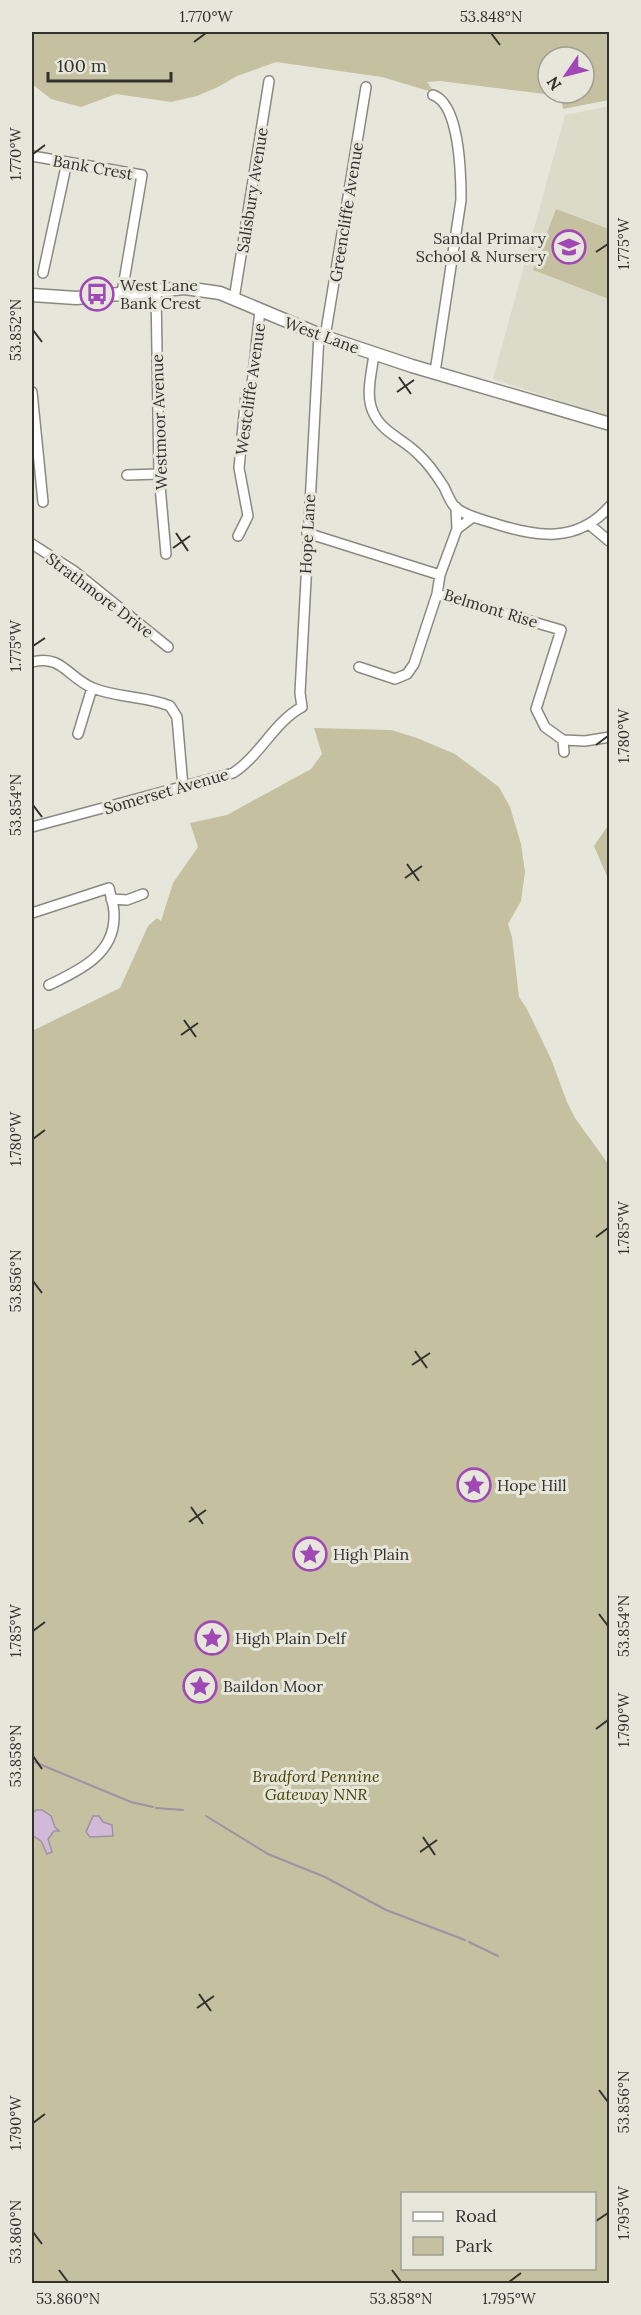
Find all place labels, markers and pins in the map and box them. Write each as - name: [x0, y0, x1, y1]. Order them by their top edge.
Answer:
- place label: Sandal Primary School & Nursery: [416, 228, 547, 266]
- school or university icon: Sandal Primary School & Nursery: [551, 229, 587, 265]
- place label: West Lane Bank Crest: [120, 275, 202, 313]
- bus stop icon: West Lane Bank Crest: [79, 276, 115, 312]
- place icon: Hope Hill: [456, 1467, 492, 1503]
- place label: Hope Hill: [497, 1475, 567, 1495]
- place icon: High Plain: [292, 1536, 328, 1572]
- place label: High Plain: [333, 1544, 410, 1564]
- place icon: High Plain Delf: [194, 1620, 230, 1656]
- place label: High Plain Delf: [235, 1628, 347, 1648]
- place icon: Baildon Moor: [182, 1668, 218, 1704]
- place label: Baildon Moor: [223, 1676, 323, 1696]

